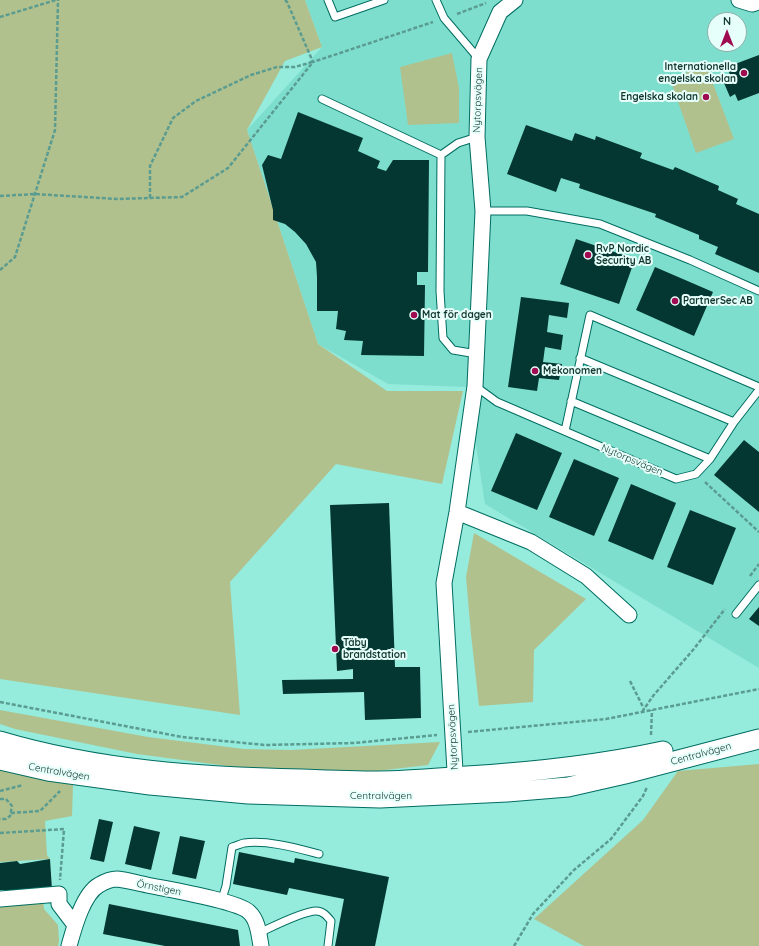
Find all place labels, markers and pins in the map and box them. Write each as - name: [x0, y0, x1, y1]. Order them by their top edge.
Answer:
- place label: Internationella engelska skolan: [658, 61, 736, 84]
- marker: Internationella engelska skolan: [739, 68, 749, 78]
- place label: Engelska skolan: [621, 91, 698, 103]
- marker: Engelska skolan: [701, 92, 711, 102]
- place label: RvP Nordic Security AB: [596, 243, 651, 266]
- marker: RvP Nordic Security AB: [583, 250, 593, 260]
- place label: PartnerSec AB: [683, 295, 753, 307]
- marker: PartnerSec AB: [670, 296, 680, 306]
- place label: Mat för dagen: [422, 309, 492, 321]
- marker: Mat för dagen: [409, 310, 419, 320]
- place label: Mekonomen: [543, 365, 602, 377]
- marker: Mekonomen: [530, 366, 540, 376]
- place label: Täby brandstation: [343, 637, 406, 660]
- marker: Täby brandstation: [330, 644, 340, 654]

